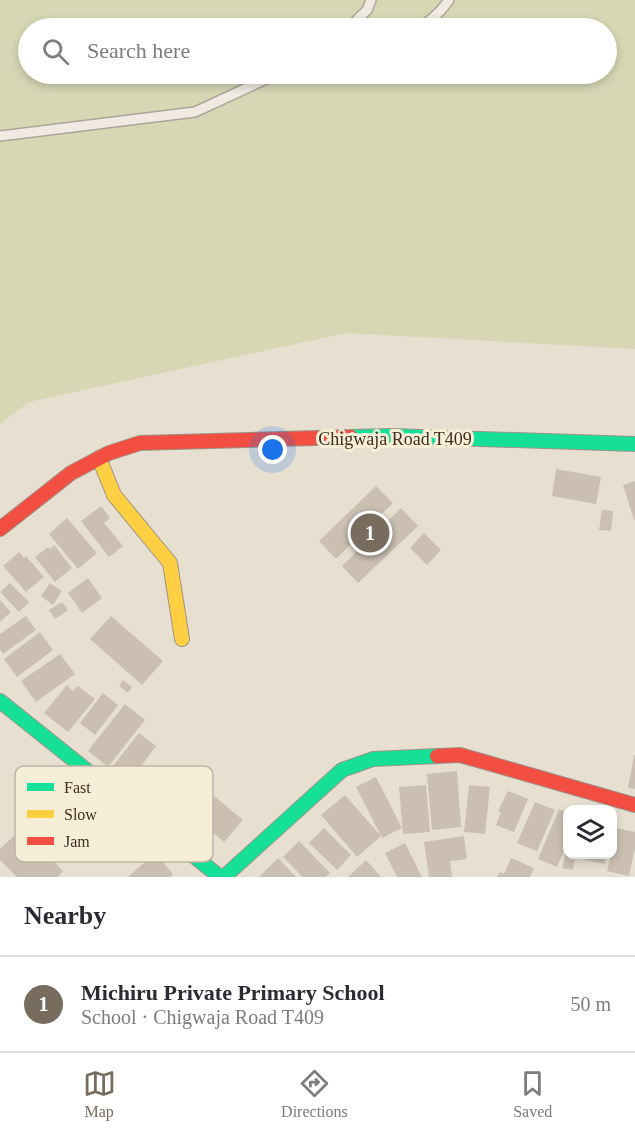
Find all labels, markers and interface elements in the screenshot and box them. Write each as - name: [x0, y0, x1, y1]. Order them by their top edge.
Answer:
- search box: [18, 18, 617, 84]
- icon: search: [39, 35, 72, 68]
- text: Search here: [87, 38, 190, 63]
- street label: Chigwaja Road T409: [318, 429, 472, 449]
- your location: [258, 435, 287, 464]
- pin: 1: [350, 510, 389, 556]
- legend: [15, 766, 213, 862]
- text: Fast: [64, 779, 91, 796]
- map controls: [563, 805, 617, 859]
- button: layers: [563, 805, 617, 859]
- text: Slow: [64, 806, 97, 823]
- text: Jam: [64, 833, 90, 850]
- text: Nearby: [24, 901, 106, 930]
- text: Michiru Private Primary School: [81, 980, 385, 1005]
- text: 1: [39, 993, 49, 1015]
- text: 50 m: [570, 993, 611, 1015]
- text: School · Chigwaja Road T409: [81, 1006, 324, 1028]
- tab: Map: [83, 1067, 116, 1121]
- tab: Directions: [281, 1067, 348, 1121]
- tab: Saved: [513, 1067, 552, 1121]

